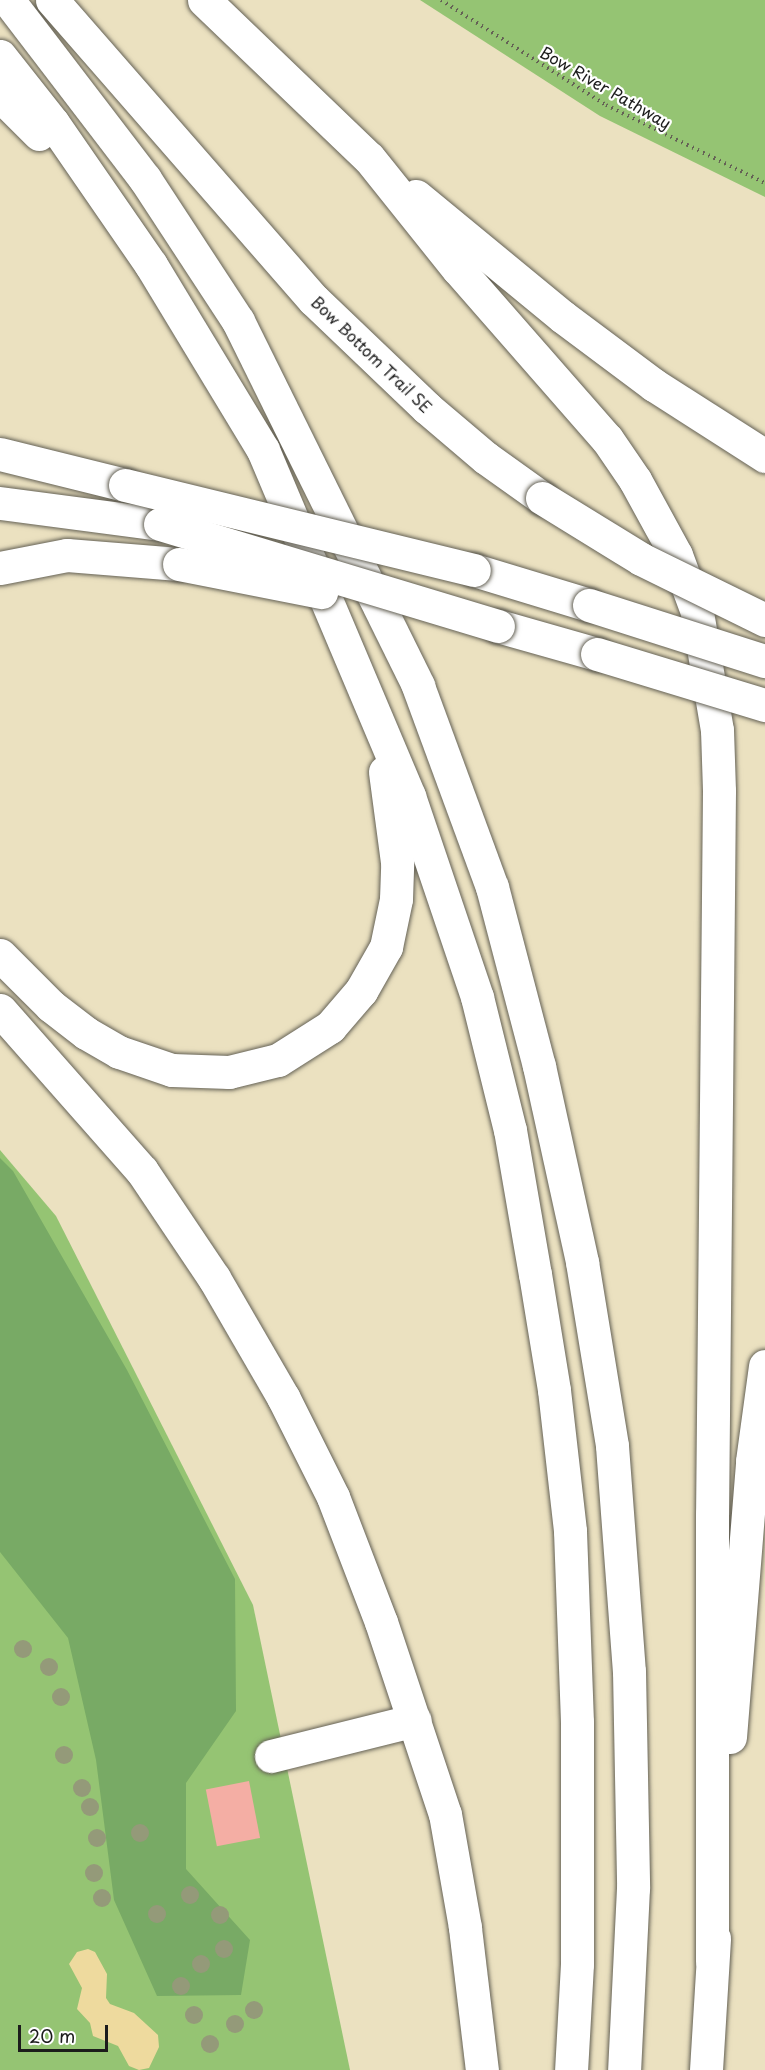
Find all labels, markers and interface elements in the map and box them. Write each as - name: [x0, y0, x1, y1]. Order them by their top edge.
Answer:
- street label: Bow River Pathway: [537, 42, 675, 132]
- street label: Bow Bottom Trail SE: [308, 291, 436, 417]
- scale bar: [21, 2013, 111, 2051]
- text: 20 m: [29, 2022, 75, 2049]

